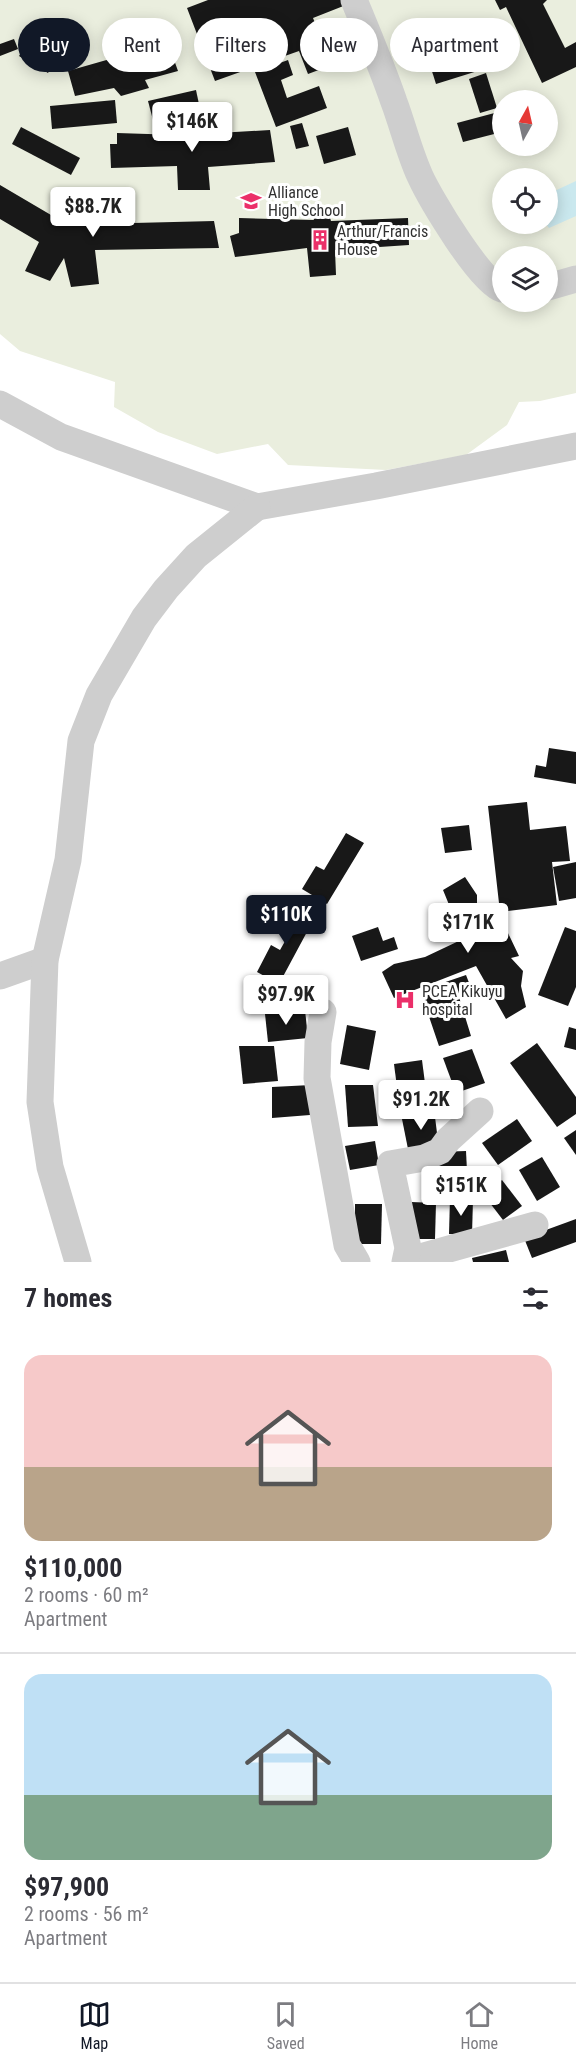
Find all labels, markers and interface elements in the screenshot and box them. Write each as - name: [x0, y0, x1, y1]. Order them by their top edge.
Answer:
- chip: Buy: [18, 18, 90, 72]
- chip: Rent: [102, 18, 182, 72]
- chip: Filters: [194, 18, 288, 72]
- chip: New: [300, 18, 378, 72]
- chip: Apartment: [390, 18, 520, 72]
- north arrow: [492, 90, 558, 156]
- map controls: [492, 90, 558, 312]
- pin: $146K: [150, 102, 234, 153]
- text: $146K: [166, 109, 218, 133]
- button: locate: [492, 168, 558, 234]
- place label: Alliance High School: [268, 183, 344, 220]
- pin: $88.7K: [44, 187, 142, 238]
- school or university icon: Alliance High School: [239, 189, 263, 213]
- text: $88.7K: [64, 194, 122, 218]
- place label: Arthur/Francis House: [337, 222, 428, 259]
- building icon: Arthur/Francis House: [308, 228, 332, 252]
- button: layers: [492, 246, 558, 312]
- pin: $110K: [244, 895, 328, 946]
- text: $110K: [260, 902, 312, 926]
- pin: $171K: [426, 903, 510, 954]
- text: $171K: [442, 910, 494, 934]
- pin: $97.9K: [237, 975, 335, 1026]
- text: $97.9K: [257, 982, 315, 1006]
- place label: PCEA Kikuyu hospital: [422, 982, 503, 1019]
- hospital icon: PCEA Kikuyu hospital: [393, 988, 417, 1012]
- pin: $91.2K: [372, 1080, 470, 1131]
- text: $91.2K: [392, 1087, 450, 1111]
- pin: $151K: [419, 1166, 503, 1217]
- text: $151K: [435, 1173, 487, 1197]
- icon: filters: [519, 1282, 552, 1315]
- text: 7 homes: [24, 1283, 112, 1313]
- icon: home: [234, 1394, 342, 1502]
- text: $110,000: [24, 1553, 122, 1583]
- text: 2 rooms · 60 m²: [24, 1583, 149, 1607]
- text: Apartment: [24, 1607, 108, 1631]
- icon: home: [234, 1713, 342, 1821]
- text: $97,900: [24, 1872, 109, 1902]
- text: 2 rooms · 56 m²: [24, 1902, 149, 1926]
- text: Apartment: [24, 1926, 108, 1950]
- tab: Map: [78, 1998, 111, 2053]
- tab: Saved: [267, 1998, 305, 2053]
- tab: Home: [461, 1998, 498, 2053]

